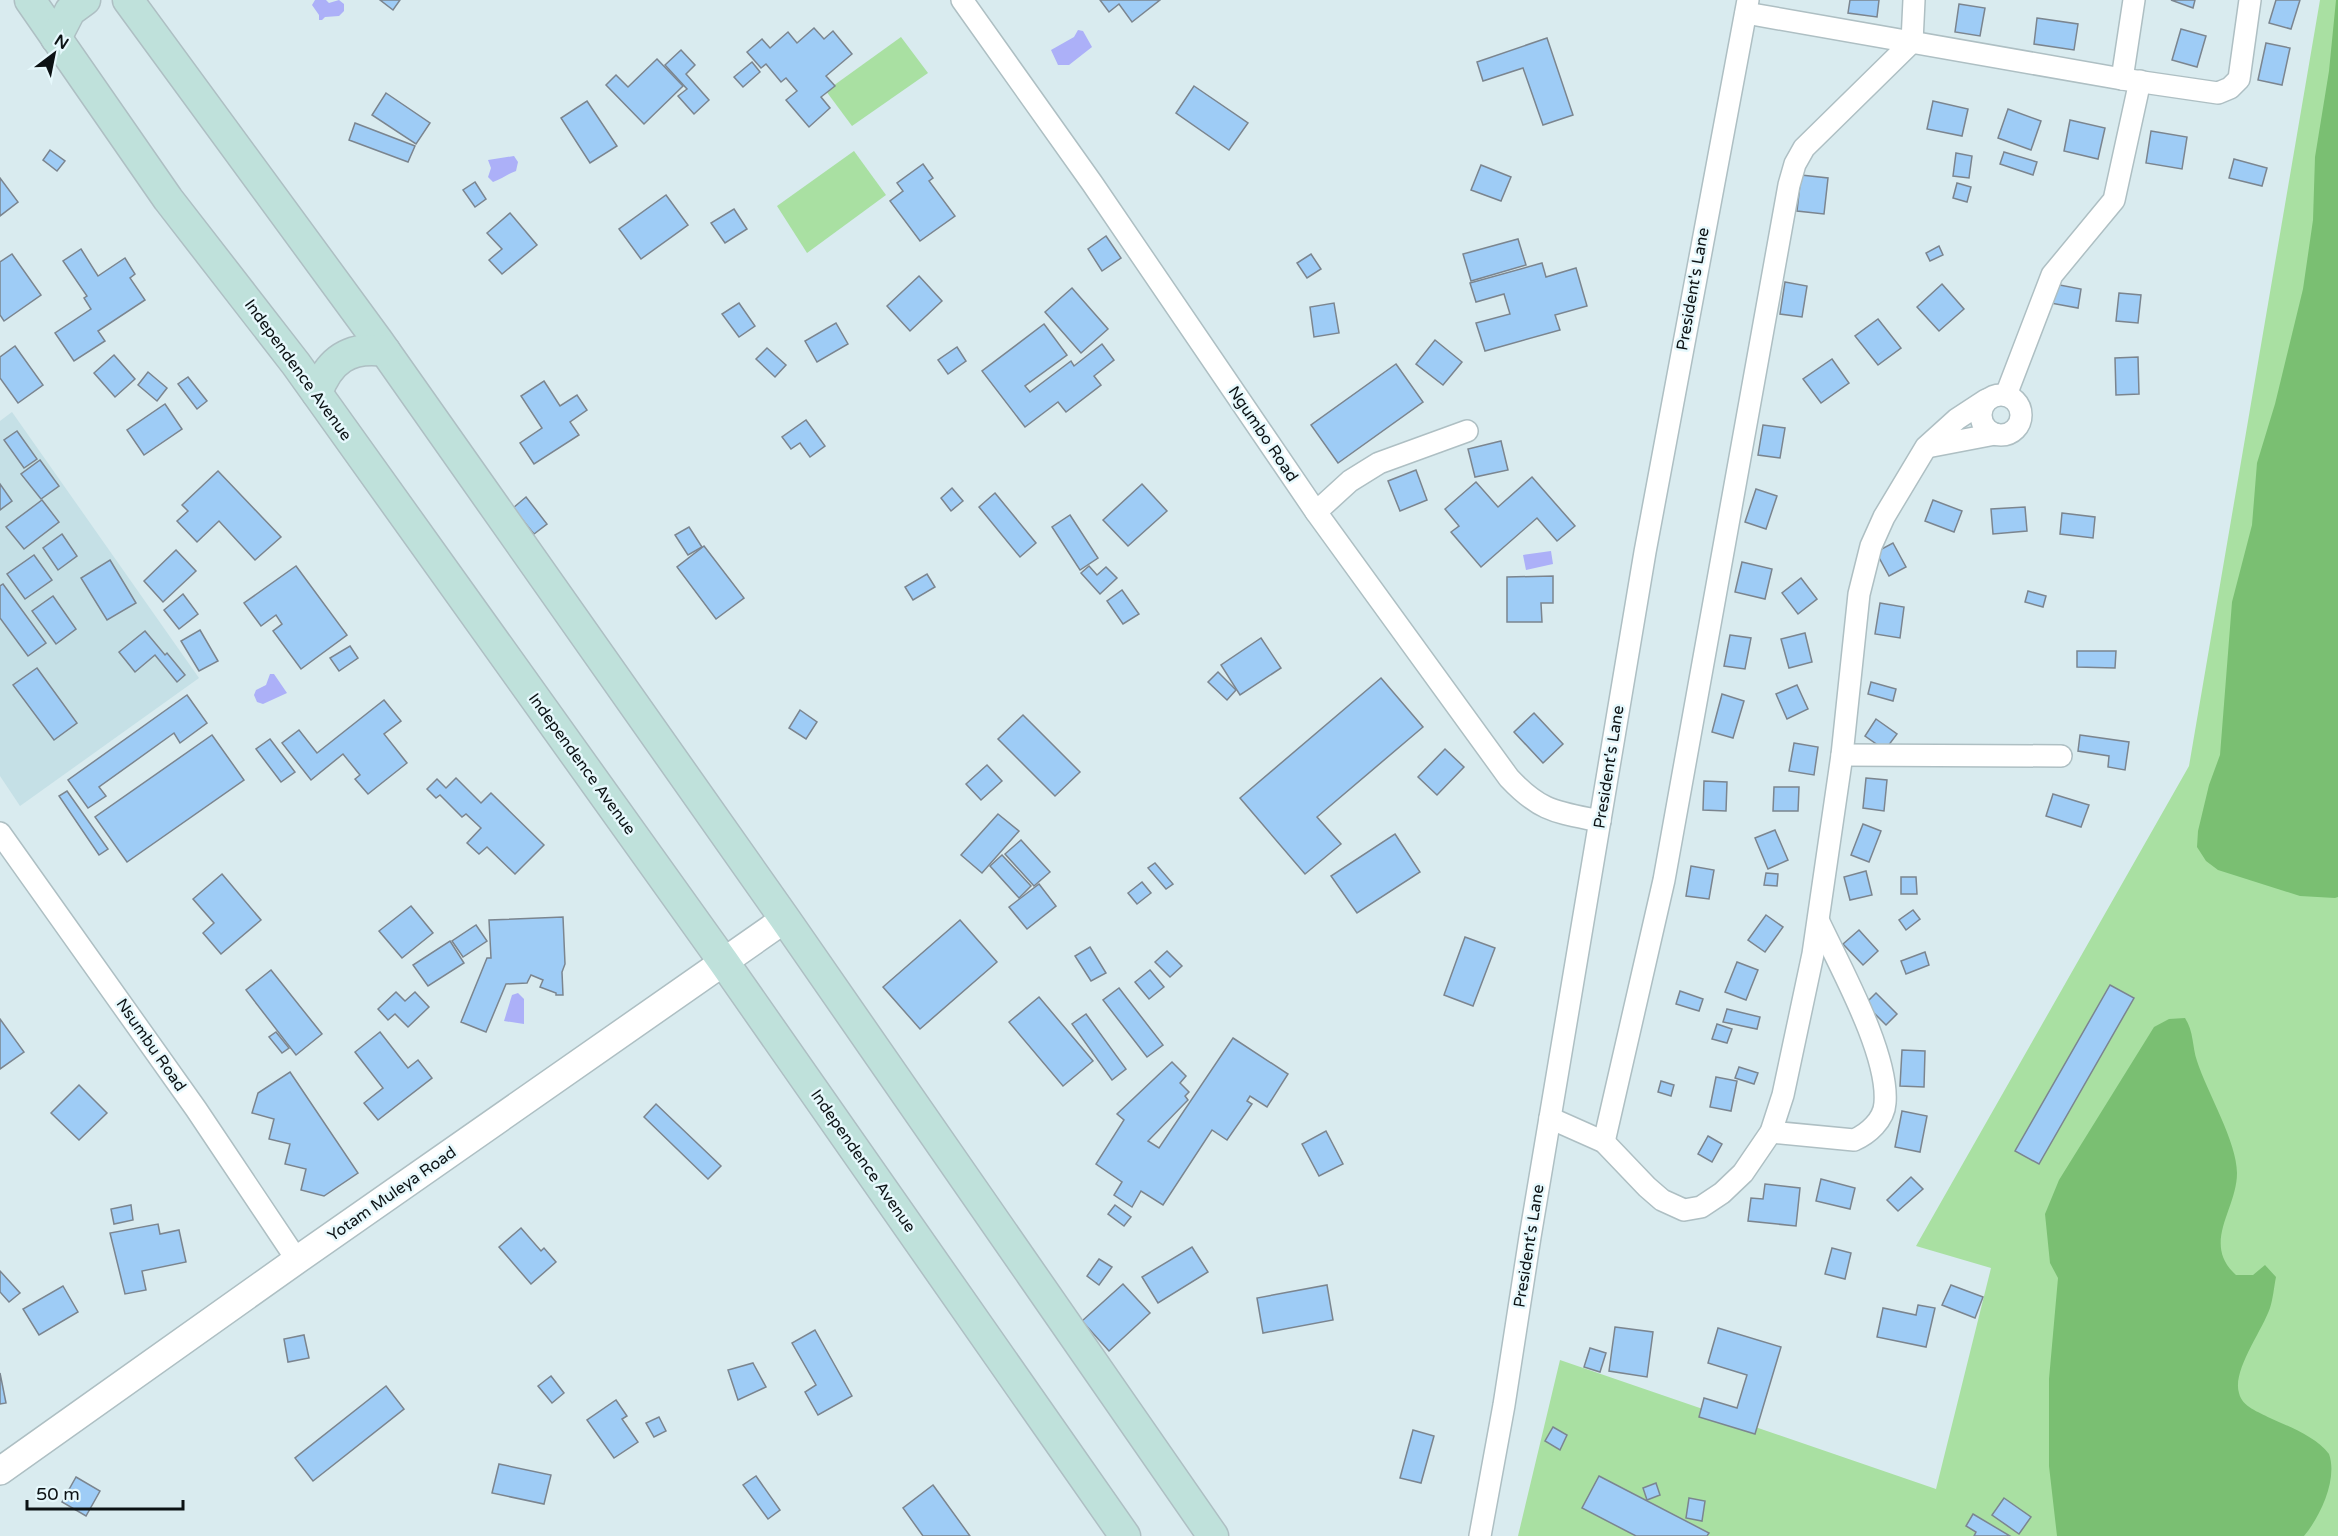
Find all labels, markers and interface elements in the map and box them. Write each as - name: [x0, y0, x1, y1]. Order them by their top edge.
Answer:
- north arrow: [24, 24, 84, 84]
- text: N: [51, 30, 72, 54]
- street label: President's Lane: [1672, 226, 1714, 352]
- street label: Independence Avenue: [240, 295, 356, 445]
- street label: Ngumbo Road: [1224, 382, 1302, 486]
- street label: Independence Avenue: [524, 689, 640, 839]
- street label: President's Lane: [1589, 704, 1629, 830]
- street label: Nsumbu Road: [112, 995, 190, 1095]
- street label: Independence Avenue: [806, 1086, 920, 1236]
- street label: Yotam Muleya Road: [324, 1142, 460, 1246]
- street label: President's Lane: [1509, 1183, 1549, 1309]
- scale bar: [27, 1473, 183, 1511]
- text: 50 m: [36, 1483, 80, 1505]

